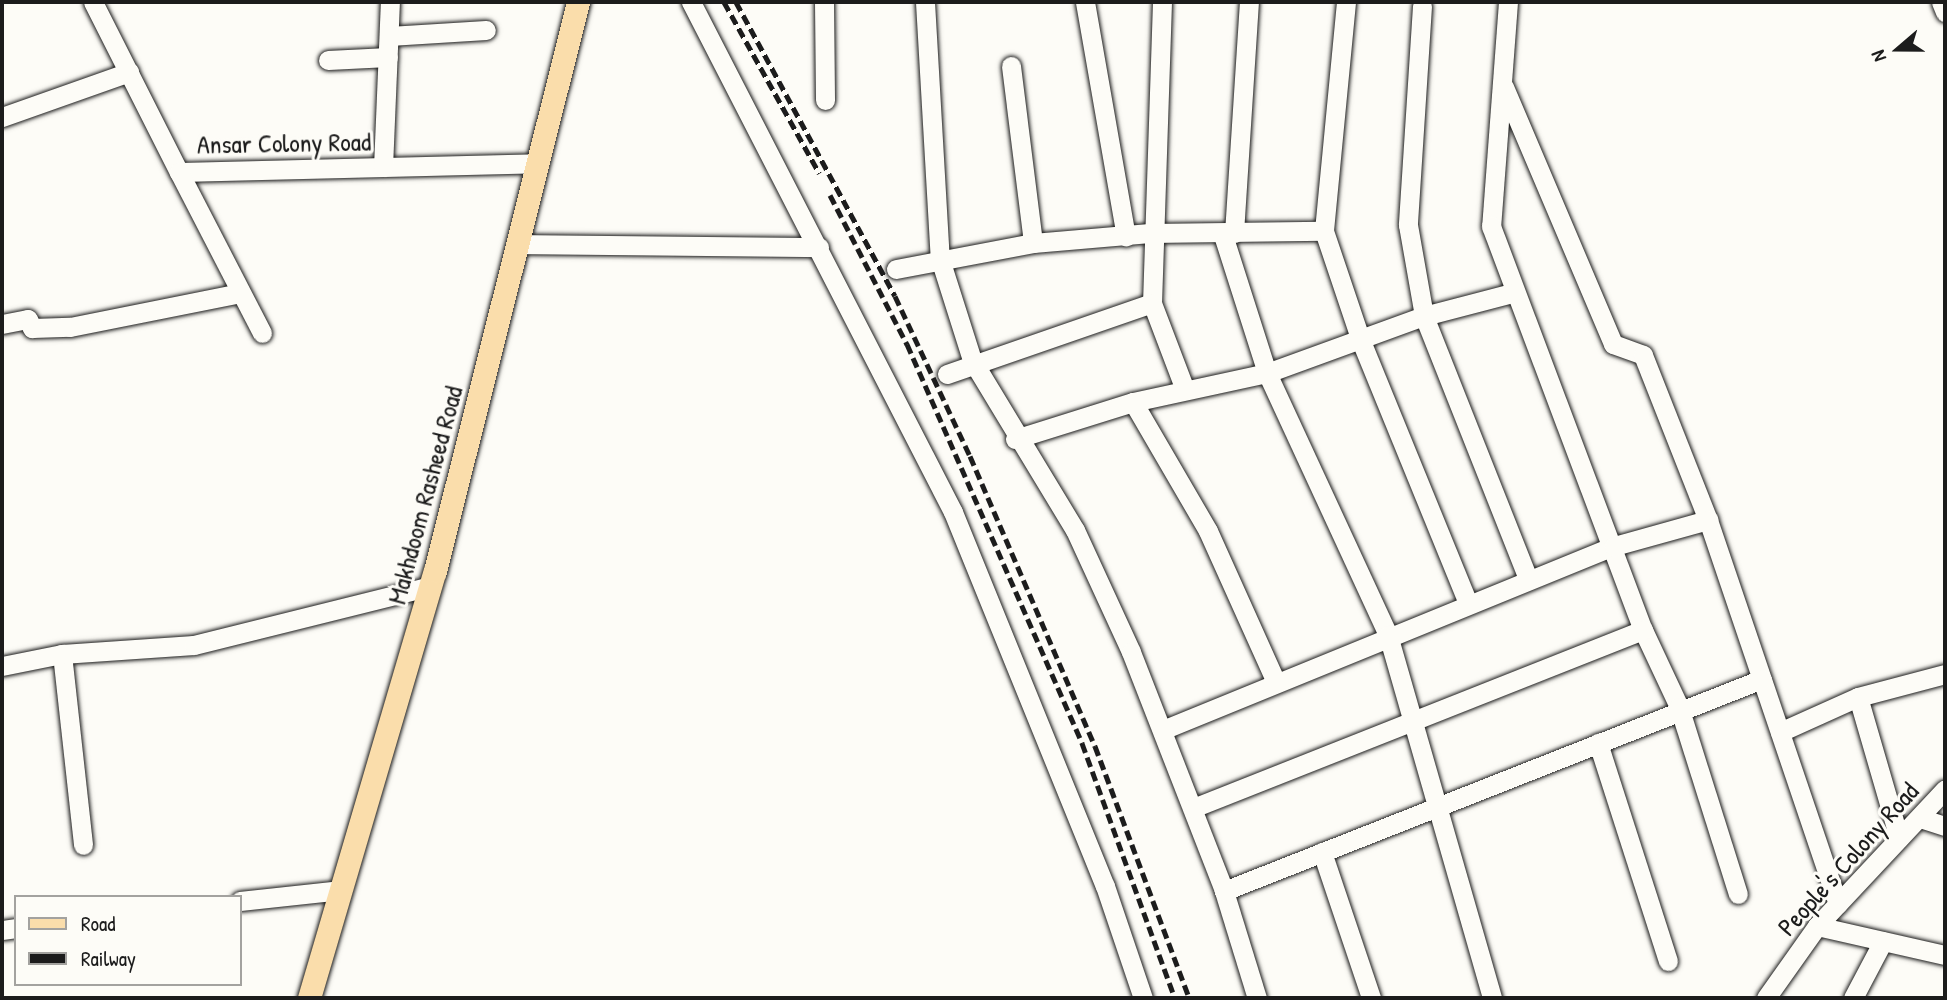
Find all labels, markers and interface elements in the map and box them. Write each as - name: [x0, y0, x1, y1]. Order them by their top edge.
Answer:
- north arrow: [1863, 14, 1933, 84]
- text: N: [1864, 47, 1892, 65]
- street label: Ansar Colony Road: [197, 126, 371, 160]
- street label: Makhdoom Rasheed Road: [381, 383, 469, 607]
- street label: People's Colony Road: [1771, 776, 1925, 942]
- legend: [14, 895, 242, 986]
- text: Road: [81, 909, 115, 938]
- text: Railway: [81, 944, 136, 973]

